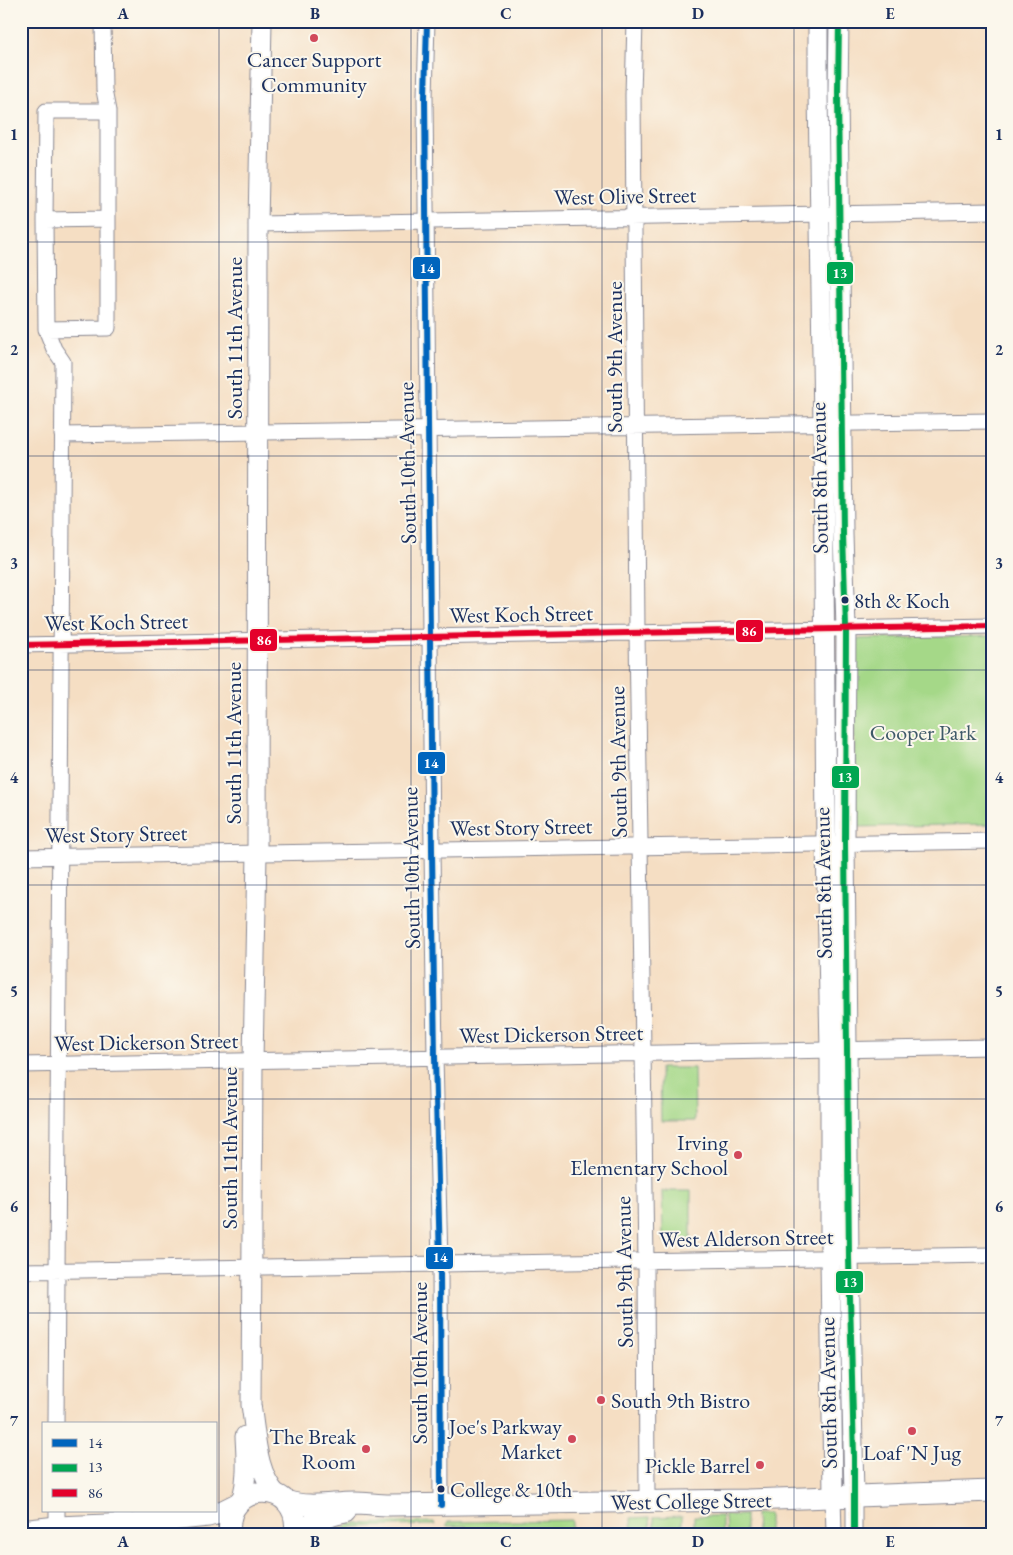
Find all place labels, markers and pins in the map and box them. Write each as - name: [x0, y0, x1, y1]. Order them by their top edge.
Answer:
- marker: Cancer Support Community: [308, 32, 320, 44]
- place label: Cancer Support Community: [247, 45, 381, 99]
- place label: 8th & Koch: [854, 587, 950, 614]
- marker: 8th & Koch: [840, 595, 850, 605]
- place label: Irving Elementary School: [570, 1128, 728, 1182]
- marker: Irving Elementary School: [732, 1149, 744, 1161]
- place label: South 9th Bistro: [611, 1386, 750, 1415]
- marker: South 9th Bistro: [595, 1394, 607, 1406]
- place label: Joe's Parkway Market: [447, 1412, 562, 1466]
- place label: The Break Room: [269, 1422, 357, 1476]
- marker: Loaf 'N Jug: [906, 1425, 918, 1437]
- marker: Joe's Parkway Market: [566, 1433, 578, 1445]
- place label: Loaf 'N Jug: [863, 1438, 962, 1467]
- marker: The Break Room: [360, 1443, 372, 1455]
- place label: Pickle Barrel: [645, 1451, 750, 1480]
- marker: Pickle Barrel: [754, 1459, 766, 1471]
- place label: College & 10th: [450, 1476, 573, 1503]
- marker: College & 10th: [436, 1484, 446, 1494]

